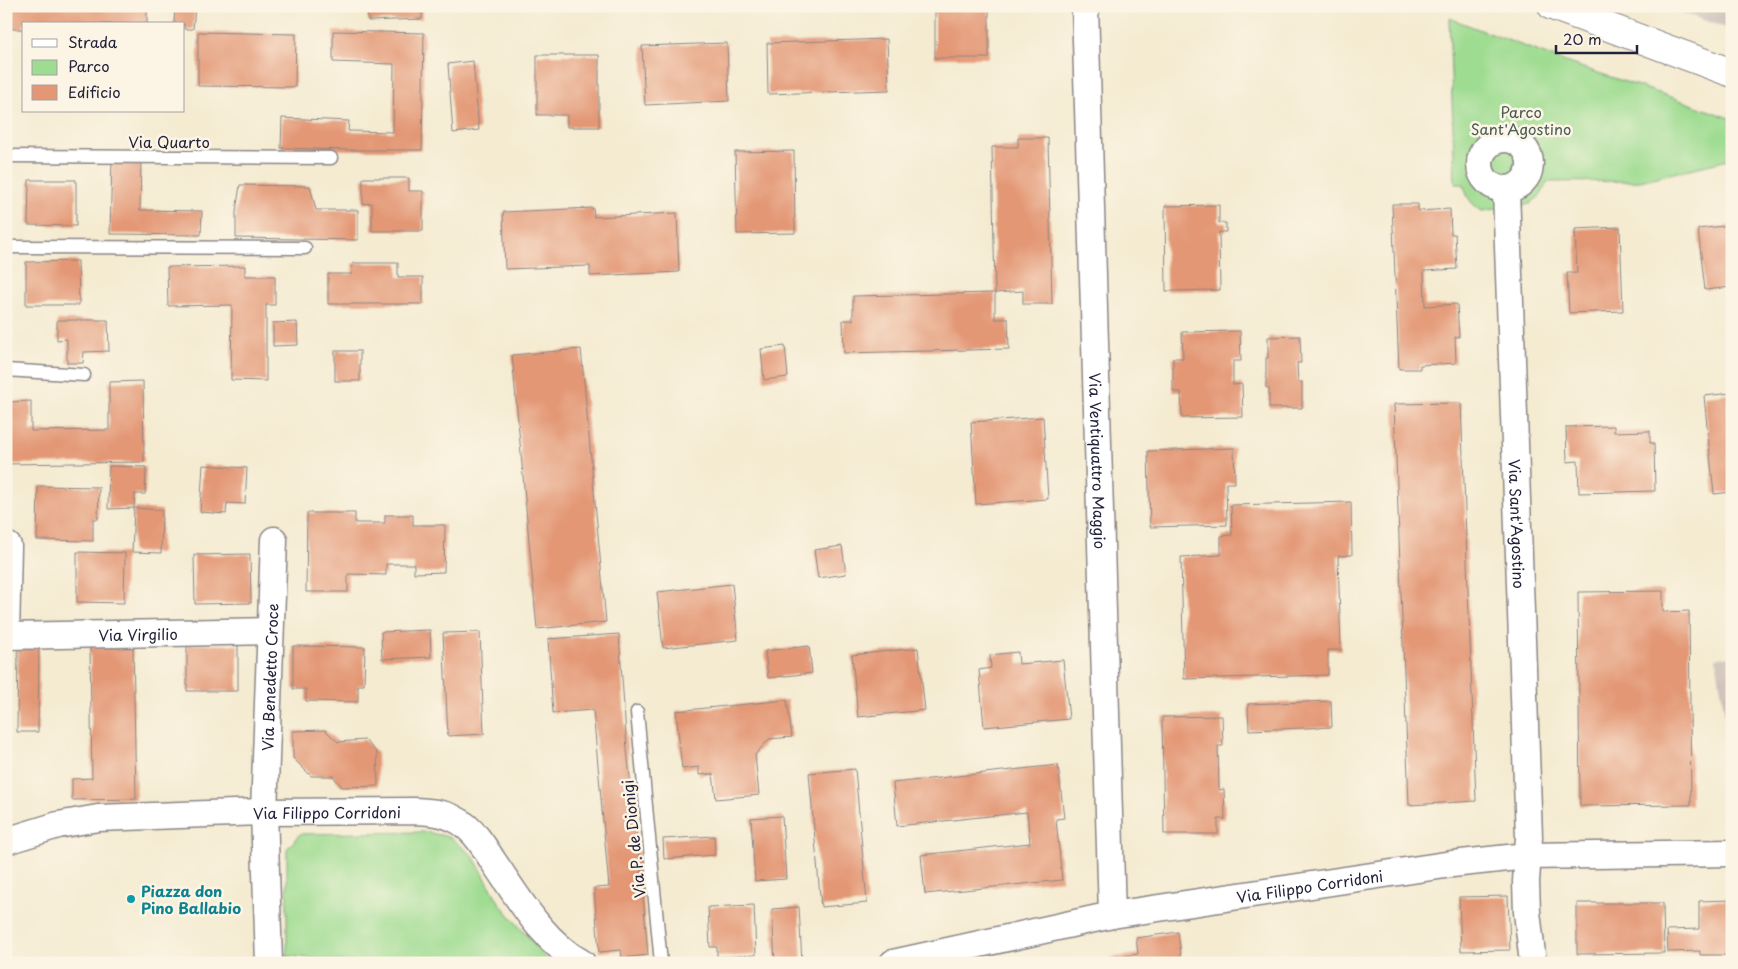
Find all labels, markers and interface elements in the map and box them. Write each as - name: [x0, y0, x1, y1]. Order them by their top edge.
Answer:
- legend: [22, 22, 185, 112]
- scale bar: [1556, 22, 1637, 54]
- text: 20 m: [1563, 27, 1602, 50]
- text: Strada: [68, 30, 118, 53]
- text: Parco: [68, 54, 110, 77]
- text: Edificio: [68, 80, 121, 103]
- park label: Parco Sant'Agostino: [1471, 100, 1571, 140]
- street label: Via Quarto: [128, 130, 210, 153]
- street label: Via Ventiquattro Maggio: [1084, 372, 1113, 549]
- street label: Via Sant'Agostino: [1504, 459, 1532, 589]
- street label: Via Benedetto Croce: [255, 603, 283, 751]
- street label: Via Virgilio: [98, 621, 178, 646]
- street label: Via P. de Dionigi: [615, 779, 651, 899]
- street label: Via Filippo Corridoni: [253, 800, 401, 824]
- street label: Via Filippo Corridoni: [1235, 863, 1384, 908]
- place label: Piazza don Pino Ballabio: [141, 879, 241, 919]
- marker: Piazza don Pino Ballabio: [125, 893, 137, 905]

